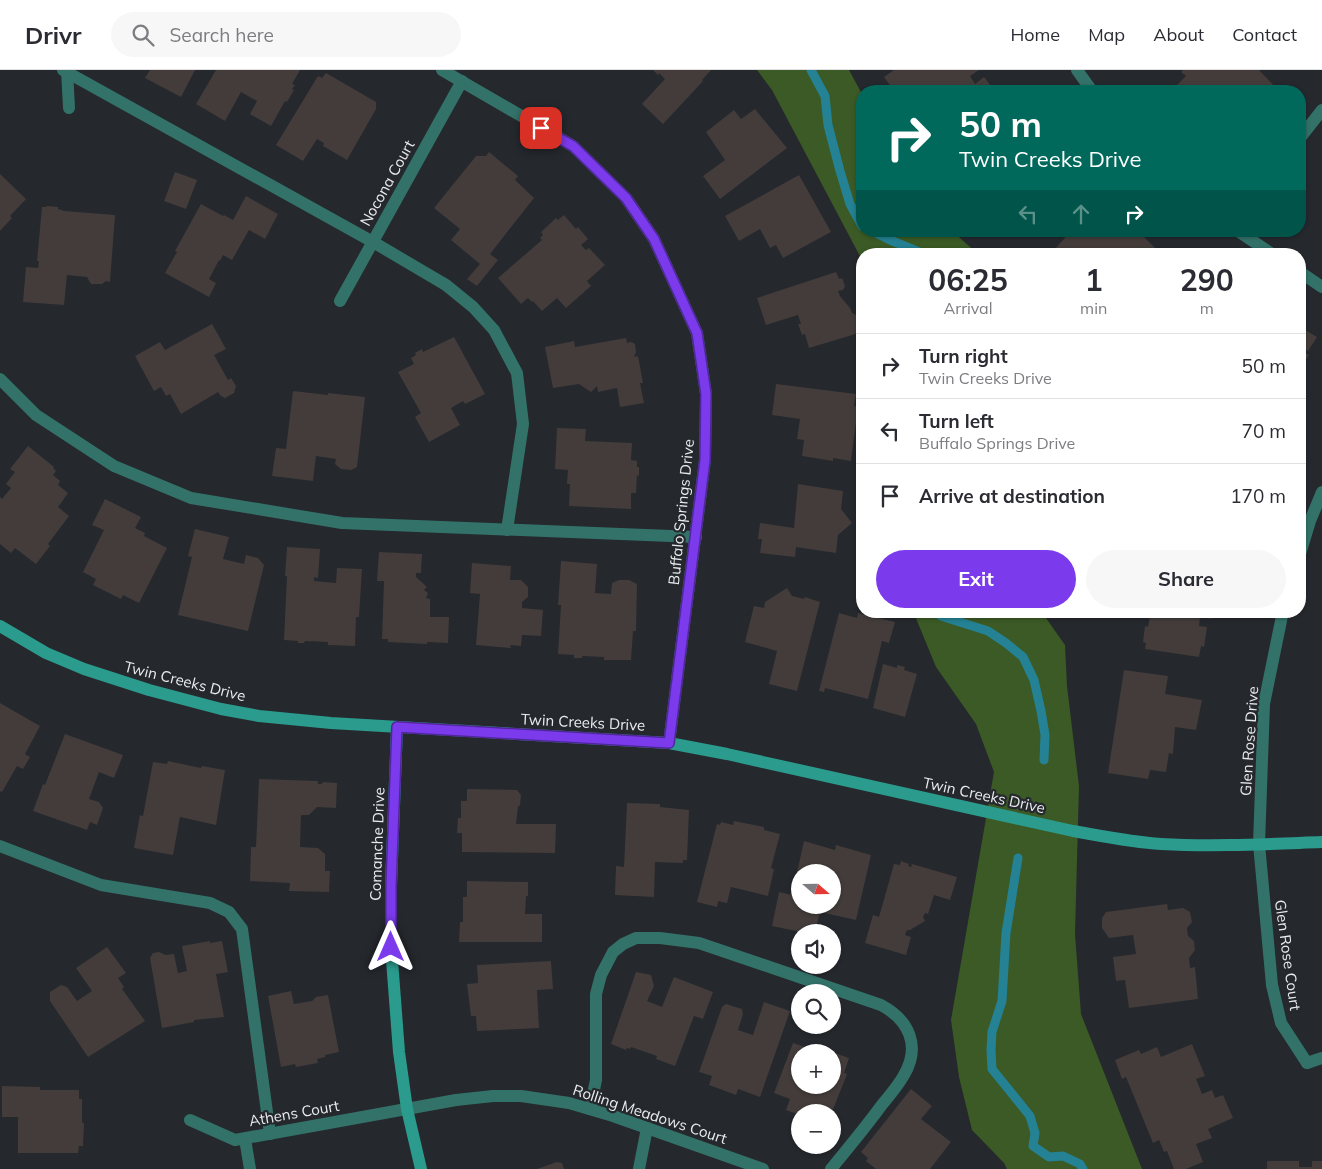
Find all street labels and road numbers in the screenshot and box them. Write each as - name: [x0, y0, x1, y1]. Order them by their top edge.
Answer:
- street label: Nocona Court: [356, 137, 418, 229]
- street label: Buffalo Springs Drive: [664, 438, 698, 586]
- street label: Twin Creeks Drive: [122, 657, 248, 705]
- street label: Glen Rose Drive: [1236, 686, 1262, 796]
- street label: Twin Creeks Drive: [520, 709, 646, 735]
- street label: Twin Creeks Drive: [921, 773, 1047, 817]
- street label: Comanche Drive: [366, 787, 388, 901]
- street label: Glen Rose Court: [1271, 898, 1305, 1012]
- street label: Rolling Meadows Court: [570, 1080, 730, 1148]
- street label: Athens Court: [247, 1096, 341, 1130]

